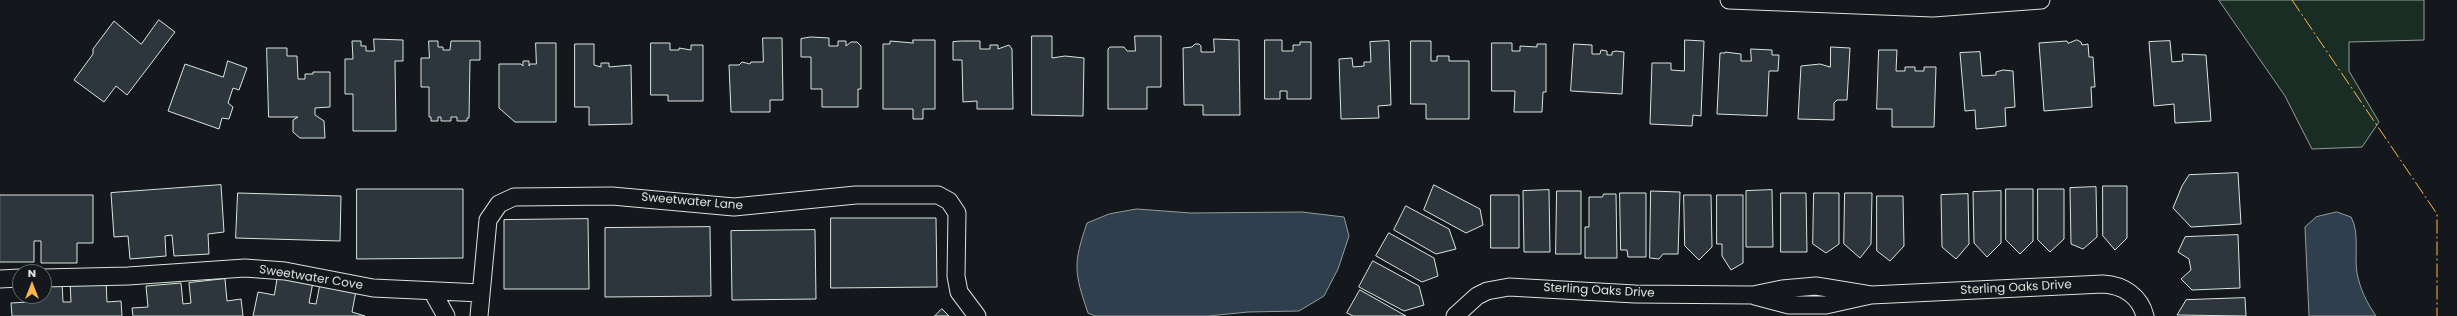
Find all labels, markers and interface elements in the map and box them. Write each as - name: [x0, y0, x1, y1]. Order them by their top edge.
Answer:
- street label: Sweetwater Lane: [641, 190, 743, 214]
- street label: Sweetwater Cove: [258, 263, 364, 293]
- north arrow: [12, 264, 52, 304]
- text: N: [28, 265, 36, 281]
- street label: Sterling Oaks Drive: [1960, 278, 2072, 298]
- street label: Sterling Oaks Drive: [1543, 281, 1655, 301]

